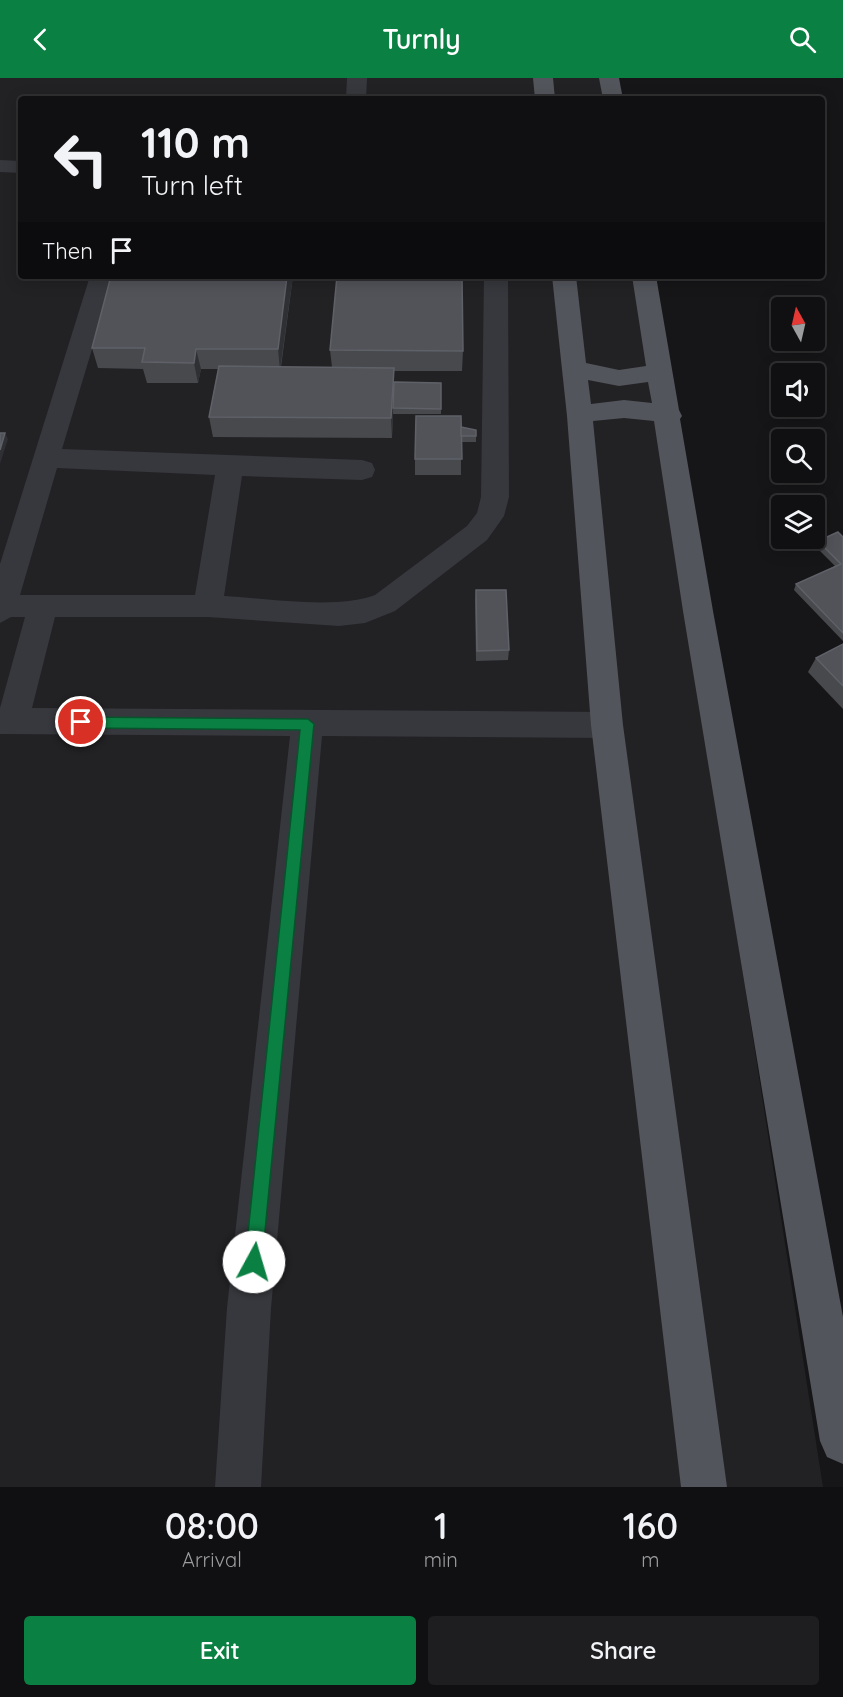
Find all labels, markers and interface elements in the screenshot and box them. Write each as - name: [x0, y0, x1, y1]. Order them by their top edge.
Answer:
- text: Turnly: [382, 22, 461, 56]
- icon: back: [24, 23, 57, 56]
- icon: search: [786, 23, 819, 56]
- text: 110 m: [141, 116, 250, 169]
- icon: left: [42, 120, 120, 198]
- text: Turn left: [141, 168, 243, 202]
- icon: arrive: [105, 234, 138, 267]
- text: Then: [42, 237, 93, 265]
- north arrow: [771, 297, 825, 351]
- map controls: [771, 297, 825, 549]
- button: sound: [771, 363, 825, 417]
- button: search: [771, 429, 825, 483]
- button: layers: [771, 495, 825, 549]
- pin: [55, 696, 106, 747]
- icon: arrive: [64, 705, 97, 738]
- position arrow: [222, 1230, 286, 1294]
- text: 08:00: [165, 1503, 259, 1548]
- text: 1: [434, 1503, 448, 1548]
- text: 160: [623, 1503, 678, 1548]
- text: Arrival: [182, 1547, 242, 1572]
- text: min: [424, 1547, 458, 1572]
- text: m: [641, 1547, 660, 1572]
- button: Exit: [24, 1616, 416, 1685]
- button: Share: [428, 1616, 819, 1685]

